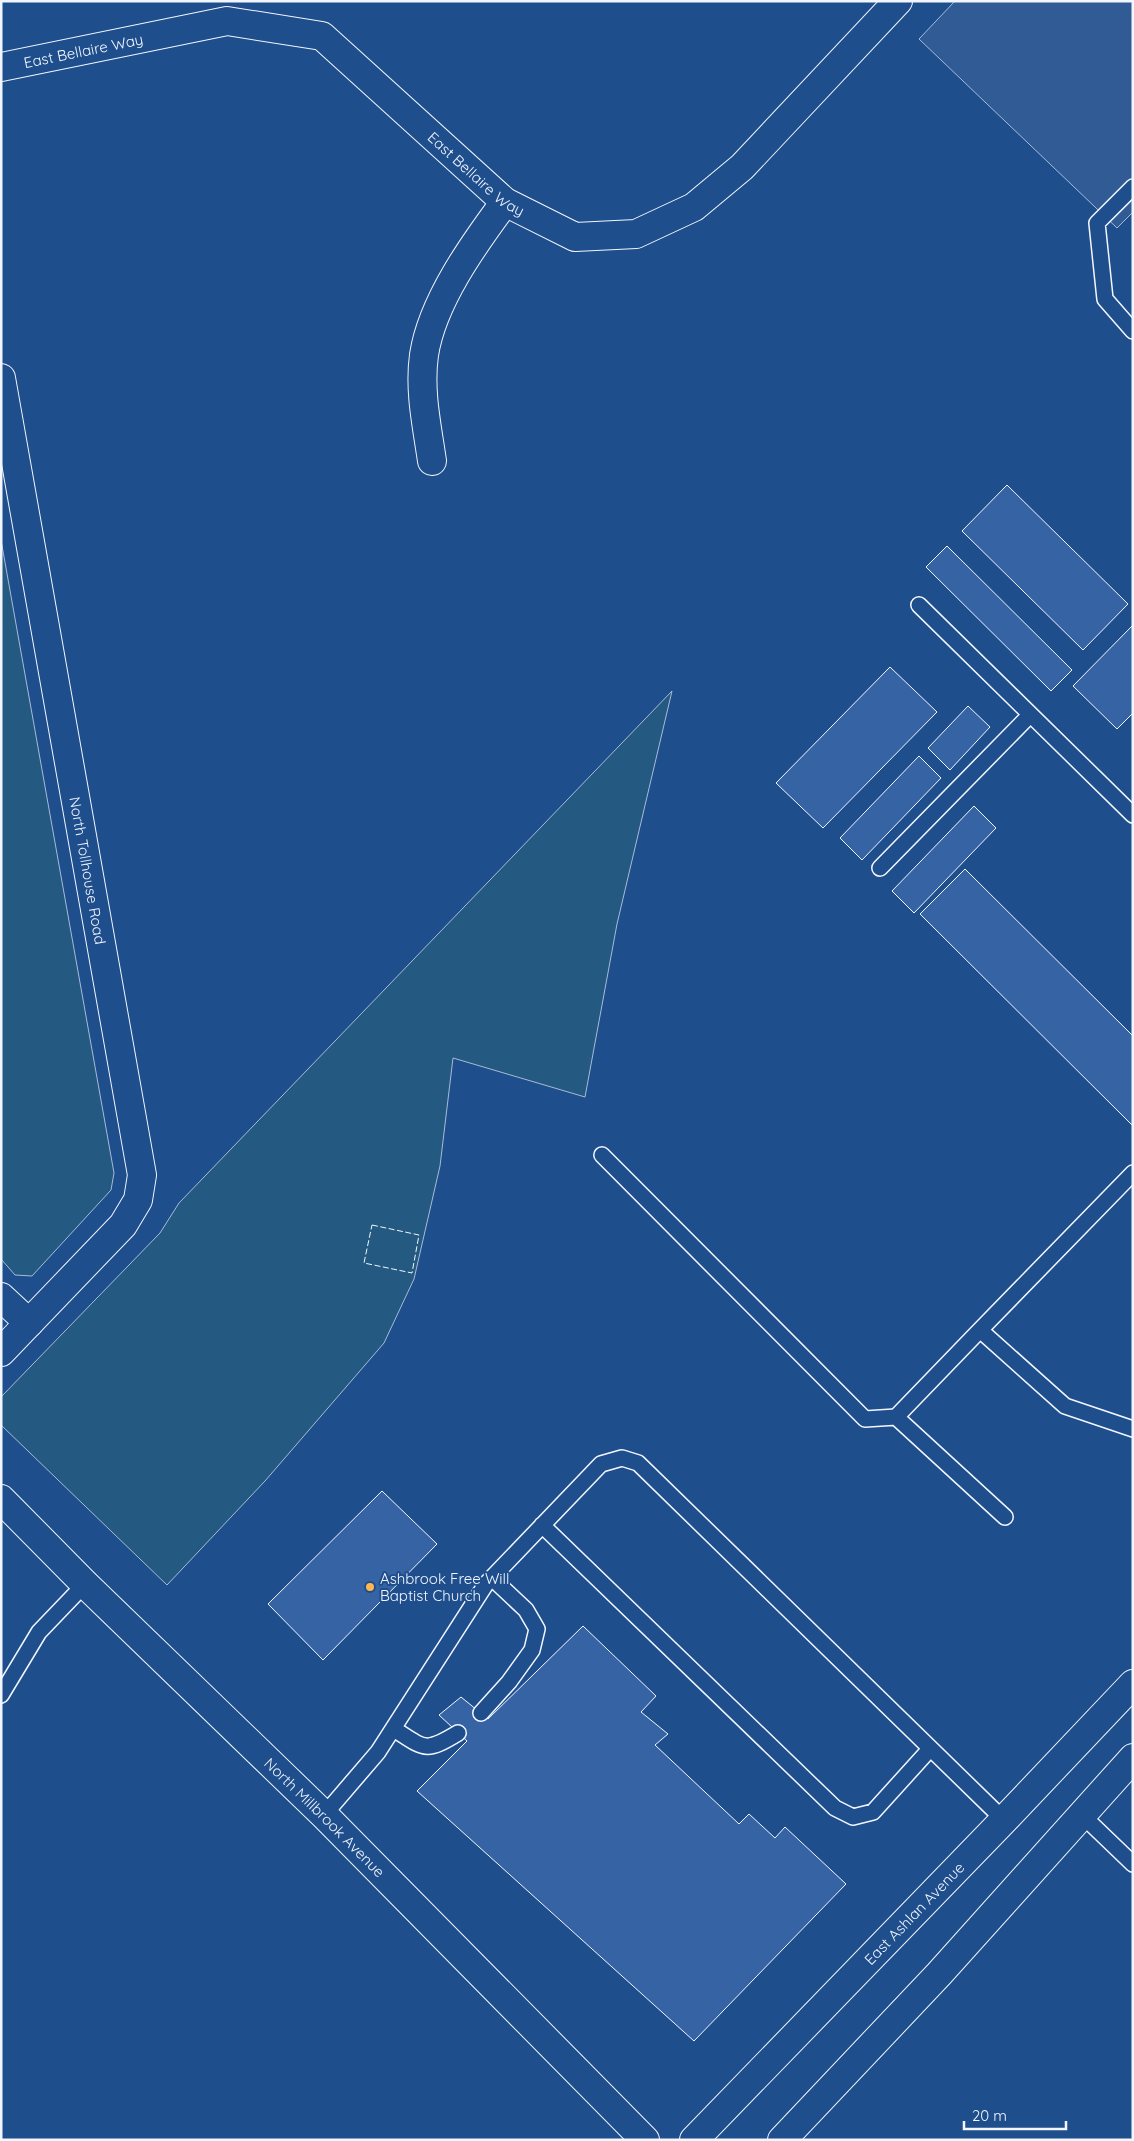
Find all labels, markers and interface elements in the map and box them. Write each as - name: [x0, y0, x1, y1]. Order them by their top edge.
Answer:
- street label: East Bellaire Way: [22, 29, 145, 72]
- street label: East Bellaire Way: [424, 127, 528, 220]
- street label: North Tollhouse Road: [66, 795, 111, 946]
- place label: Ashbrook Free Will Baptist Church: [380, 1569, 509, 1605]
- marker: Ashbrook Free Will Baptist Church: [364, 1581, 376, 1593]
- street label: North Millbrook Avenue: [261, 1753, 389, 1881]
- street label: East Ashlan Avenue: [860, 1858, 968, 1968]
- scale bar: [964, 2098, 1066, 2130]
- text: 20 m: [972, 2106, 1007, 2125]

